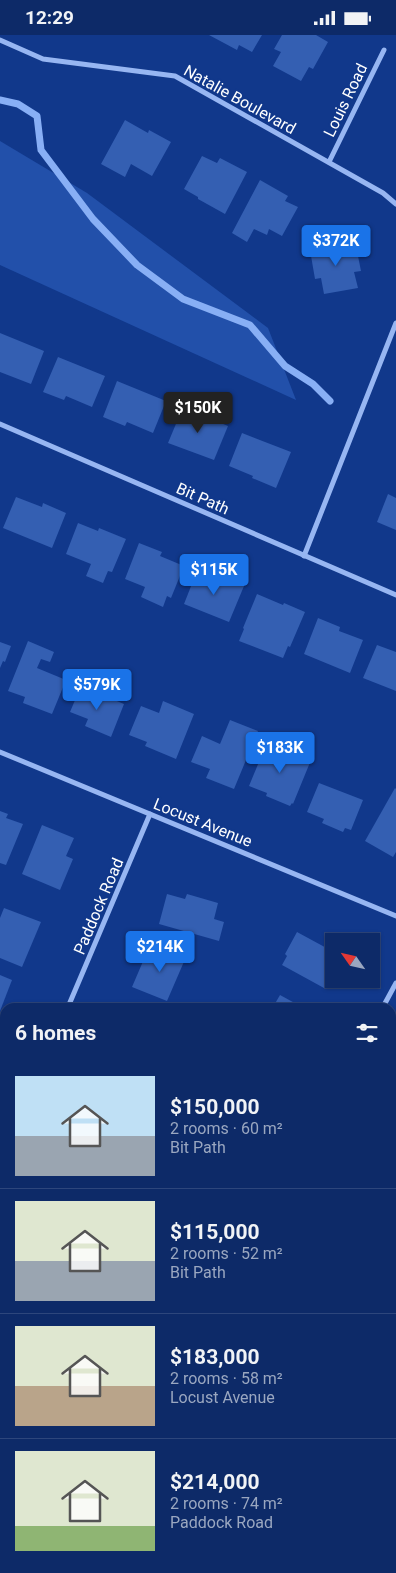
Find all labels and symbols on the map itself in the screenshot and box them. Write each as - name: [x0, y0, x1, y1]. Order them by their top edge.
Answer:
- street label: Louis Road: [320, 60, 371, 140]
- street label: Natalie Boulevard: [180, 61, 299, 138]
- pin: $372K: [301, 225, 371, 267]
- pin: $150K: [163, 391, 233, 434]
- street label: Bit Path: [173, 478, 232, 518]
- pin: $115K: [179, 553, 249, 596]
- pin: $579K: [62, 669, 132, 711]
- pin: $183K: [245, 731, 315, 774]
- street label: Locust Avenue: [151, 794, 255, 851]
- street label: Paddock Road: [70, 855, 127, 957]
- pin: $214K: [125, 931, 195, 973]
- north arrow: [325, 933, 380, 987]

